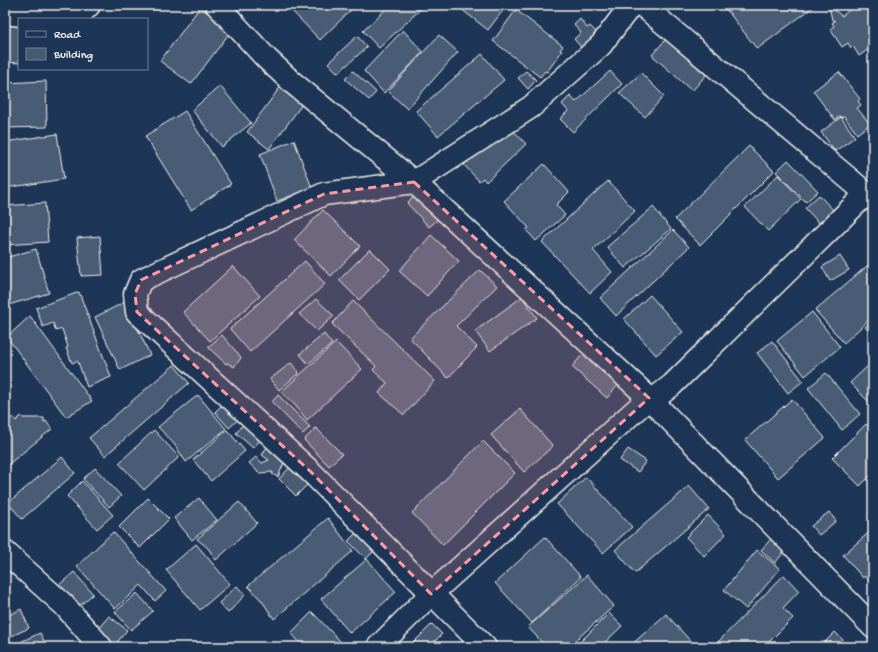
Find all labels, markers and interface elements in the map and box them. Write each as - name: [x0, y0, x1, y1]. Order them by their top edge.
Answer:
- legend: [18, 18, 148, 70]
- text: Road: [54, 29, 81, 43]
- text: Building: [53, 49, 93, 63]

